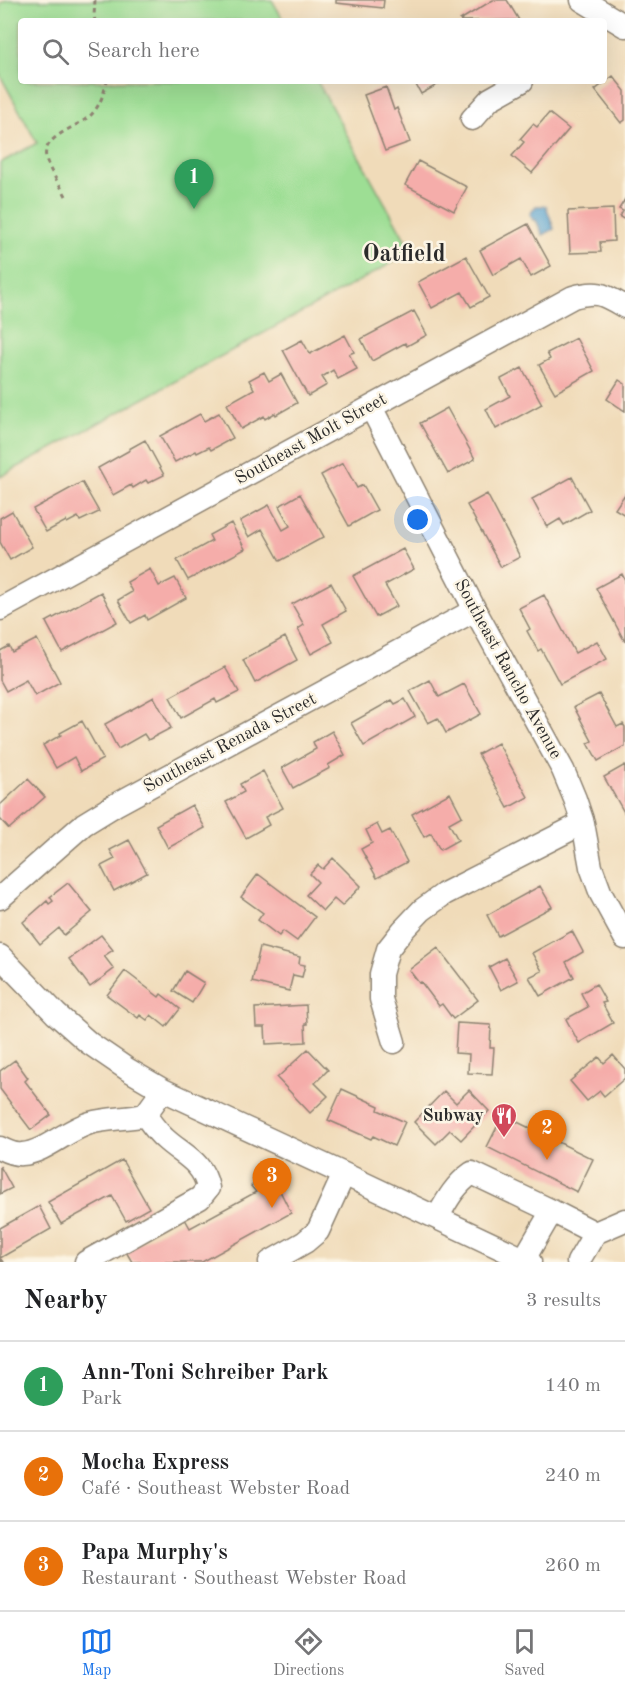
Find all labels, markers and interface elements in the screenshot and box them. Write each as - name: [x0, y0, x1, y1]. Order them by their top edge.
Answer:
- search box: [18, 18, 607, 84]
- icon: search: [39, 35, 72, 68]
- text: Search here: [87, 40, 200, 62]
- pin: 1: [174, 160, 214, 209]
- district label: Oatfield: [362, 243, 446, 267]
- street label: Southeast Molt Street: [232, 390, 390, 488]
- your location: [403, 505, 432, 534]
- street label: Southeast Rancho Avenue: [451, 576, 565, 762]
- street label: Southeast Renada Street: [141, 690, 319, 796]
- restaurant icon: Subway: [489, 1101, 519, 1139]
- place label: Subway: [422, 1107, 484, 1125]
- pin: 2: [528, 1110, 566, 1160]
- pin: 3: [252, 1158, 292, 1208]
- text: Nearby: [24, 1288, 108, 1314]
- text: 3 results: [526, 1291, 601, 1311]
- text: Ann-Toni Schreiber Park: [81, 1362, 328, 1384]
- text: 1: [38, 1376, 49, 1396]
- text: 140 m: [545, 1376, 601, 1396]
- text: Park: [81, 1389, 122, 1409]
- text: Mocha Express: [81, 1452, 229, 1474]
- text: 2: [38, 1466, 49, 1486]
- text: 240 m: [545, 1466, 601, 1486]
- text: Café · Southeast Webster Road: [81, 1479, 350, 1499]
- text: Papa Murphy's: [81, 1542, 228, 1564]
- text: 3: [38, 1556, 49, 1576]
- text: 260 m: [545, 1556, 601, 1576]
- text: Restaurant · Southeast Webster Road: [81, 1569, 407, 1589]
- tab: Map: [80, 1625, 113, 1681]
- tab: Directions: [273, 1625, 344, 1681]
- tab: Saved: [504, 1625, 545, 1681]

